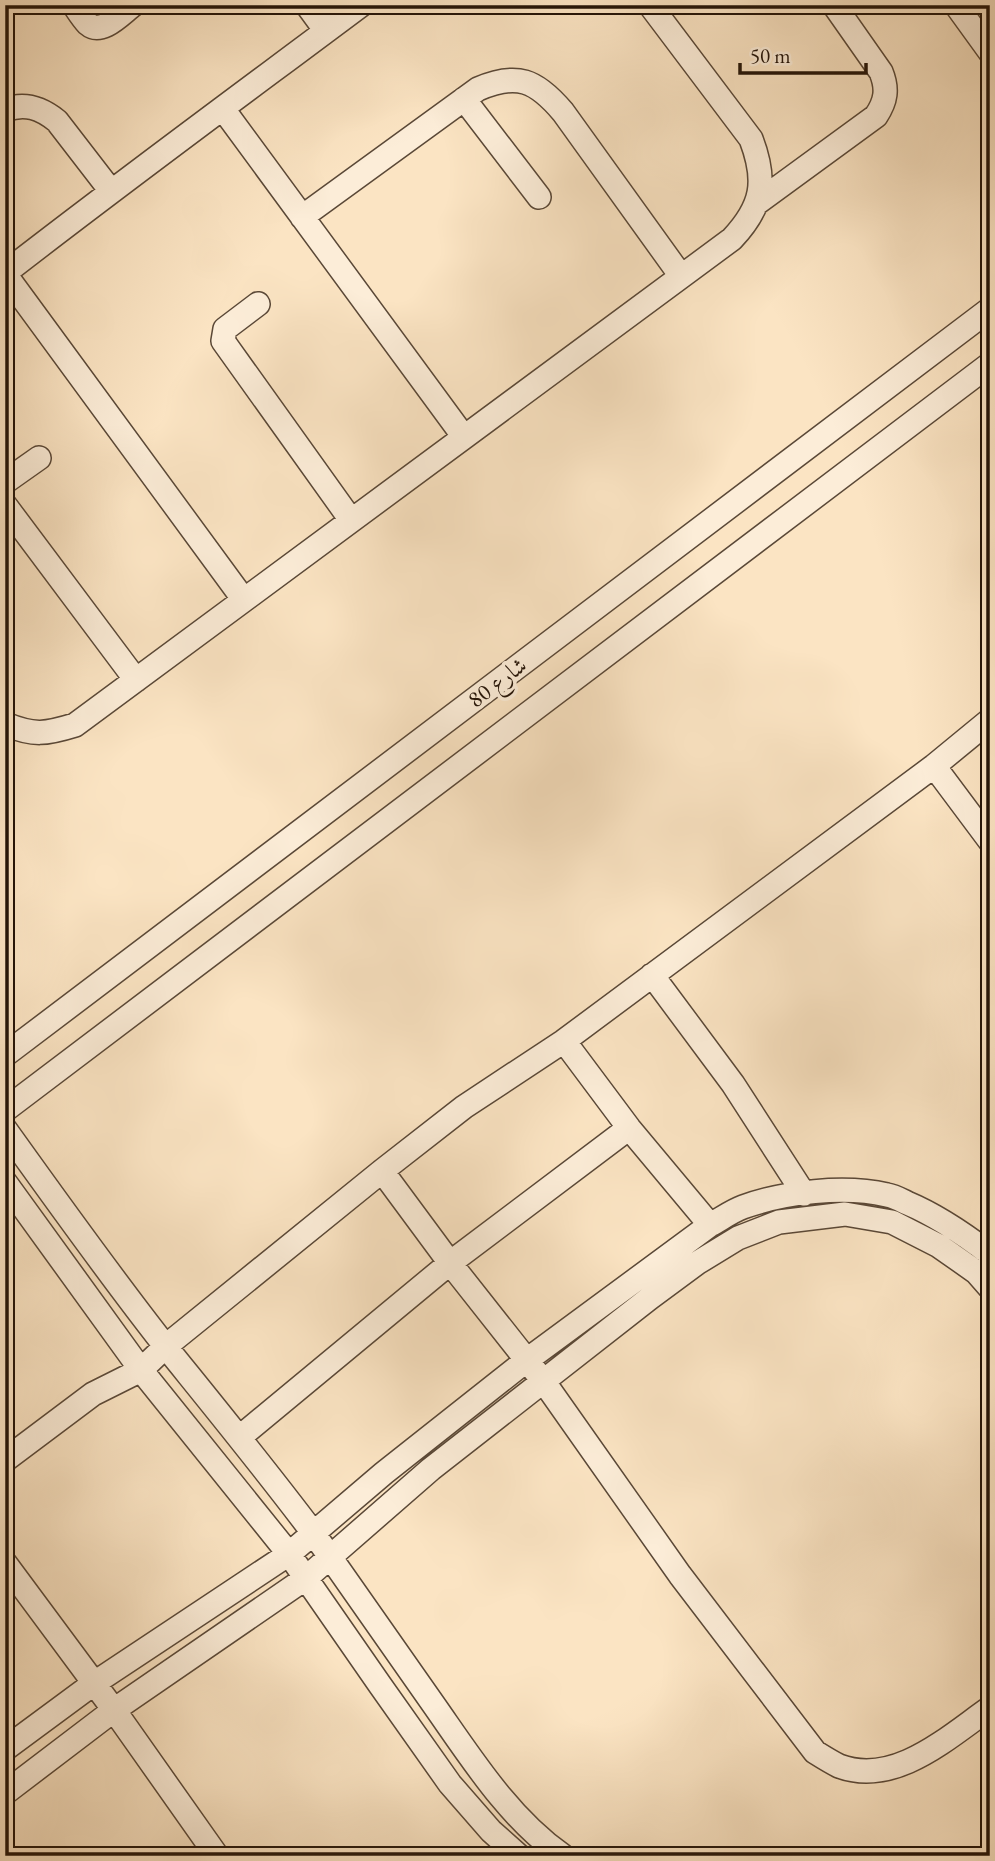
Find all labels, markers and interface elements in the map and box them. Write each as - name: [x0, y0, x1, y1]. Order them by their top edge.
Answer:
- scale bar: [740, 32, 866, 76]
- text: 50 m: [750, 42, 791, 69]
- street label: شارع 80: [461, 650, 536, 718]

